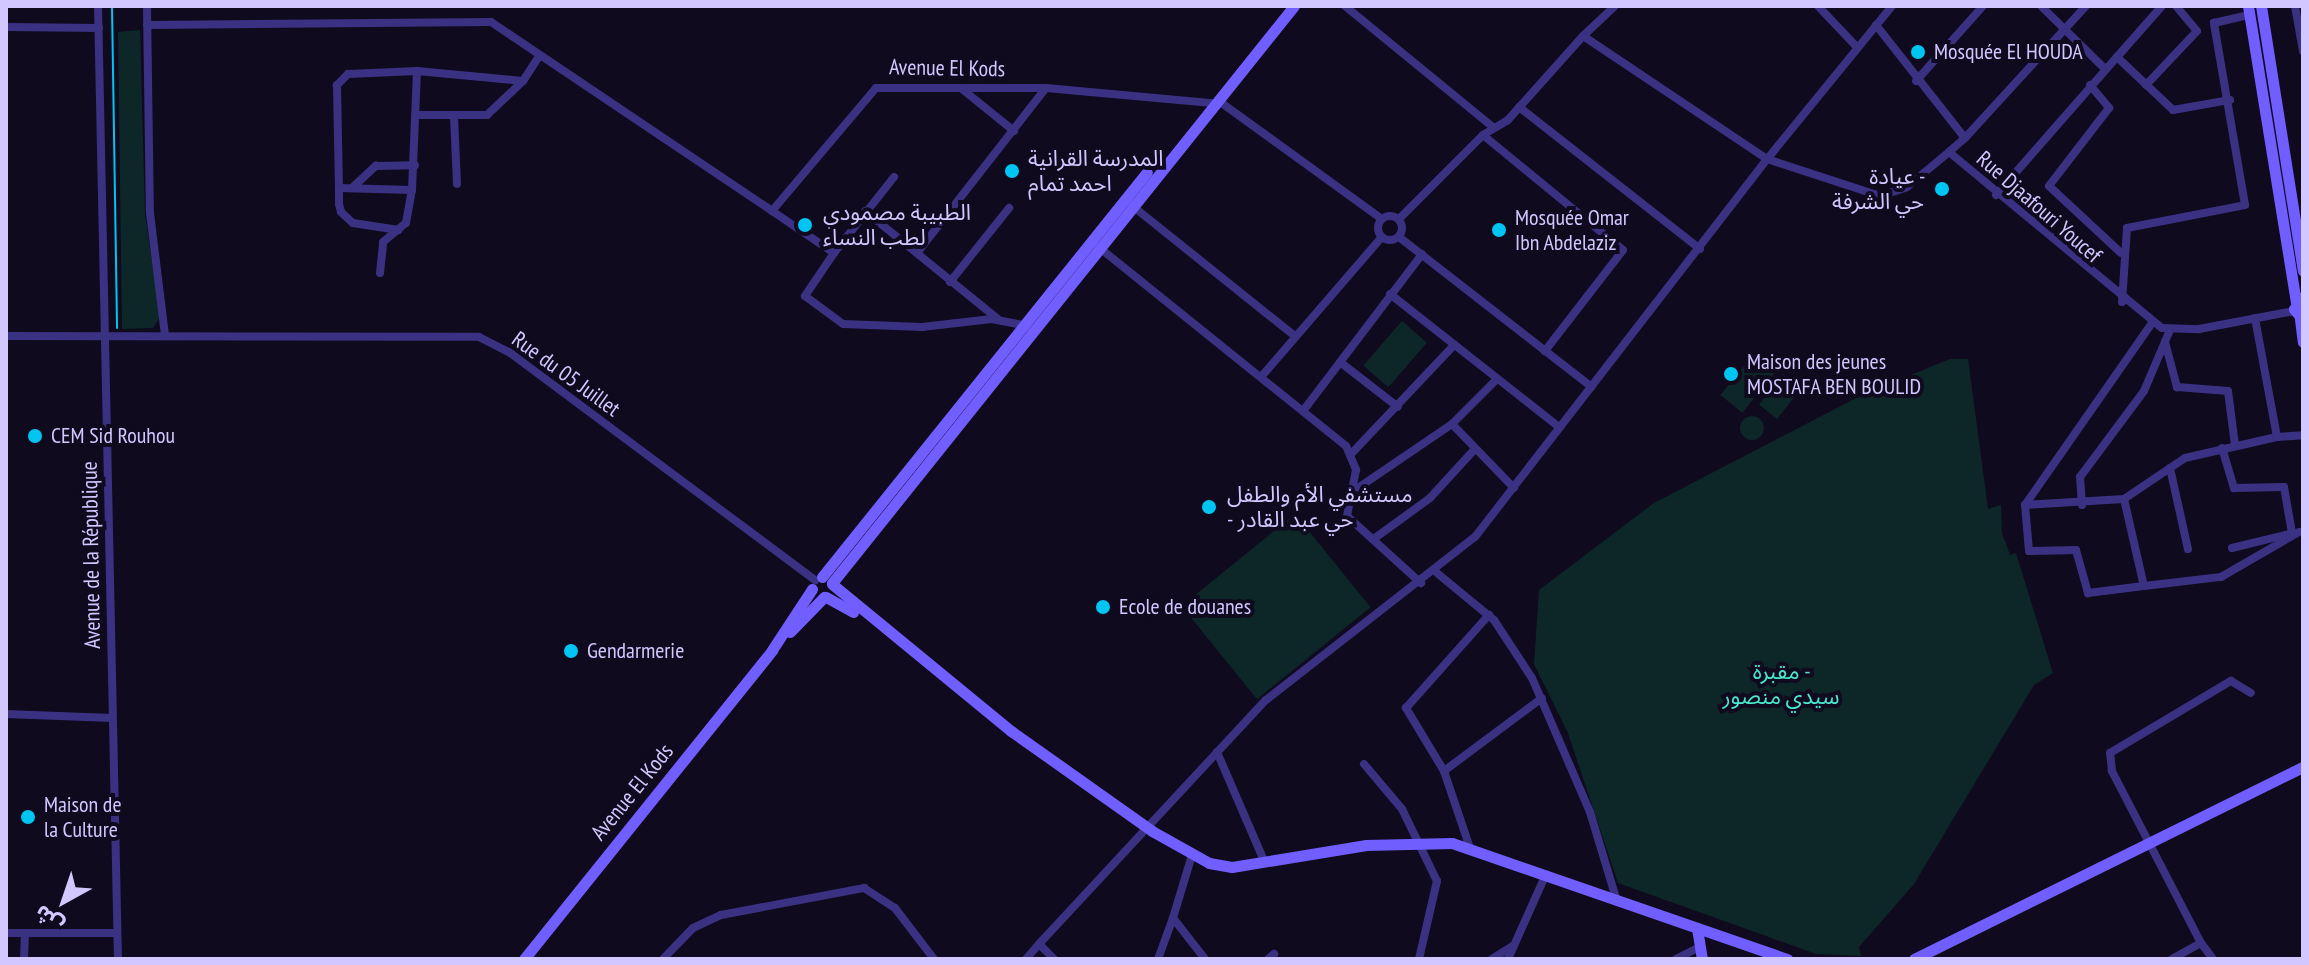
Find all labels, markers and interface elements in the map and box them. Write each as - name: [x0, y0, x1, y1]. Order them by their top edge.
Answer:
- place label: Mosquée El HOUDA: [1934, 39, 2083, 65]
- marker: Mosquée El HOUDA: [1909, 43, 1927, 61]
- street label: Avenue El Kods: [889, 54, 1005, 82]
- place label: المدرسة القرانية احمد تمام: [1028, 145, 1163, 196]
- street label: Rue Djaafouri Youcef: [1971, 145, 2107, 269]
- marker: المدرسة القرانية احمد تمام: [1003, 162, 1021, 180]
- place label: عيادة - حي الشرفة: [1832, 163, 1924, 214]
- marker: عيادة - حي الشرفة: [1931, 178, 1953, 200]
- place label: الطبيبة مصمودي لطب النساء: [823, 199, 971, 250]
- place label: Mosquée Omar Ibn Abdelaziz: [1515, 204, 1629, 256]
- marker: الطبيبة مصمودي لطب النساء: [794, 214, 816, 236]
- marker: Mosquée Omar Ibn Abdelaziz: [1490, 221, 1508, 239]
- street label: Rue du 05 Juillet: [507, 326, 625, 422]
- place label: Maison des jeunes MOSTAFA BEN BOULID: [1747, 348, 1922, 400]
- marker: Maison des jeunes MOSTAFA BEN BOULID: [1722, 365, 1740, 383]
- place label: CEM Sid Rouhou: [51, 423, 175, 449]
- marker: CEM Sid Rouhou: [26, 427, 44, 445]
- street label: Avenue de la République: [76, 461, 106, 649]
- place label: مستشفي الأم والطفل - حي عبد القادر: [1227, 481, 1413, 532]
- marker: مستشفي الأم والطفل - حي عبد القادر: [1198, 496, 1220, 518]
- place label: Ecole de douanes: [1119, 594, 1251, 620]
- marker: Ecole de douanes: [1094, 598, 1112, 616]
- place label: Gendarmerie: [587, 638, 684, 664]
- marker: Gendarmerie: [562, 642, 580, 660]
- park label: مقبرة - سيدي منصور: [1723, 658, 1839, 710]
- street label: Avenue El Kods: [585, 739, 679, 845]
- place label: Maison de la Culture: [44, 791, 121, 842]
- marker: Maison de la Culture: [19, 808, 37, 826]
- north arrow: [24, 861, 104, 941]
- text: ش: [28, 899, 69, 940]

